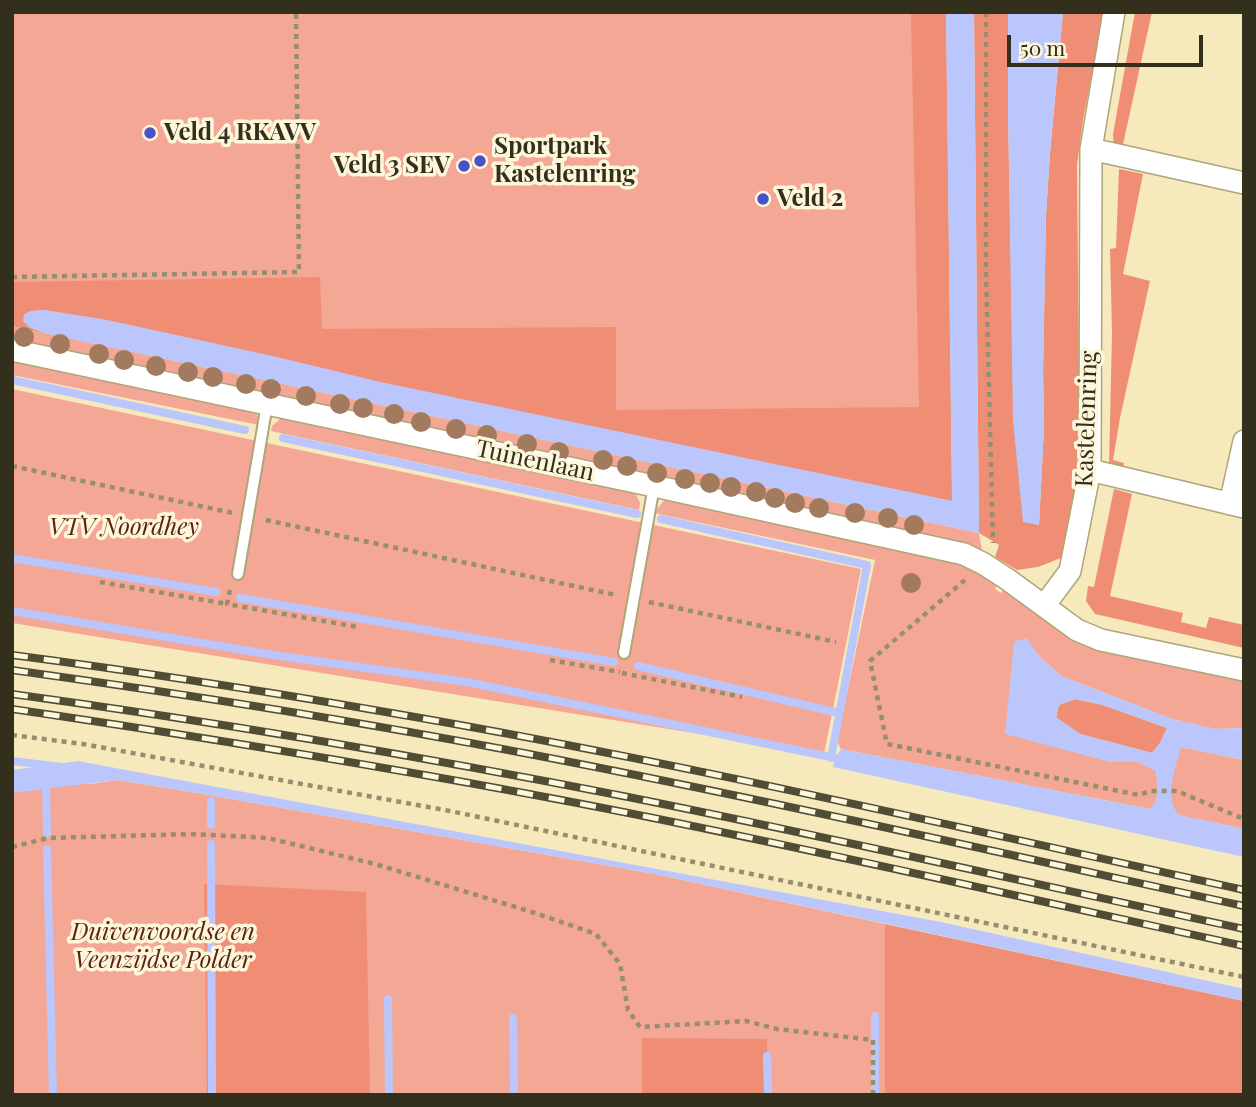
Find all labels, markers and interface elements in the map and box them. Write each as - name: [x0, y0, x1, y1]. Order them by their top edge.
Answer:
- scale bar: [1011, 21, 1207, 65]
- text: 50 m: [1020, 33, 1065, 61]
- place label: Veld 4 RKAVV: [164, 119, 316, 147]
- marker: Veld 4 RKAVV: [142, 125, 158, 141]
- place label: Sportpark Kastelenring: [494, 133, 636, 189]
- place label: Veld 3 SEV: [334, 152, 450, 180]
- marker: Sportpark Kastelenring: [472, 153, 488, 169]
- marker: Veld 3 SEV: [456, 158, 472, 174]
- place label: Veld 2: [777, 185, 843, 213]
- marker: Veld 2: [755, 191, 771, 207]
- street label: Kastelenring: [1070, 350, 1104, 488]
- street label: Tuinenlaan: [473, 434, 597, 488]
- park label: VTV Noordhey: [49, 514, 199, 542]
- park label: Duivenvoordse en Veenzijdse Polder: [71, 919, 255, 975]

